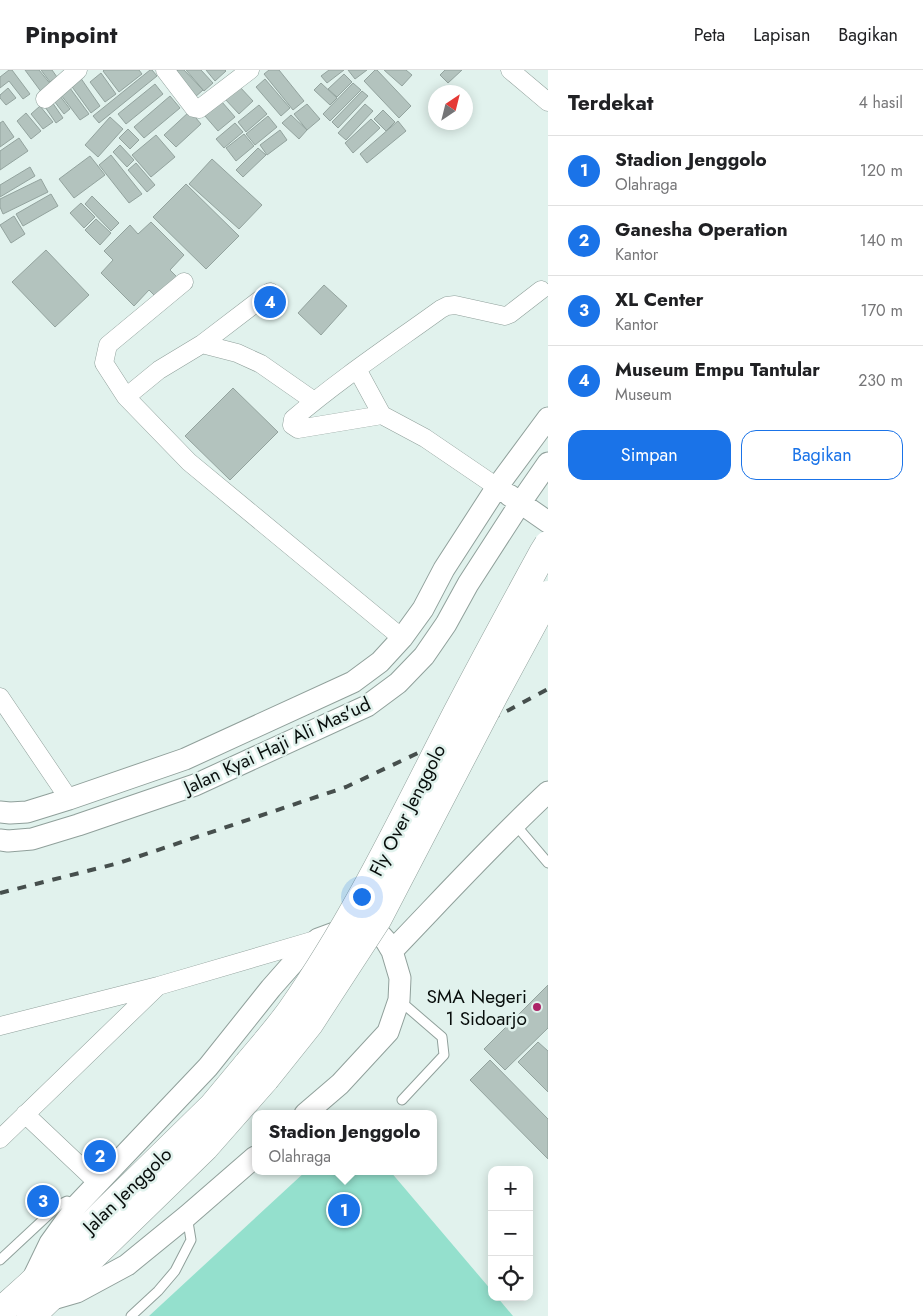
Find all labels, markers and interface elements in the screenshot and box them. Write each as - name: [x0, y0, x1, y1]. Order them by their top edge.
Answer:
- text: Pinpoint: [25, 17, 117, 52]
- text: Peta: [694, 22, 725, 48]
- text: Lapisan: [753, 22, 810, 48]
- text: Bagikan: [838, 22, 898, 48]
- north arrow: [428, 85, 473, 130]
- text: Terdekat: [568, 88, 653, 118]
- text: 4 hasil: [858, 91, 903, 114]
- text: Stadion Jenggolo: [615, 146, 767, 173]
- text: 1: [580, 159, 588, 182]
- text: 120 m: [860, 159, 903, 182]
- text: Olahraga: [615, 173, 677, 196]
- text: Ganesha Operation: [615, 216, 788, 243]
- text: 2: [579, 229, 589, 252]
- text: 140 m: [860, 229, 903, 252]
- text: Kantor: [615, 243, 658, 266]
- pin: 4: [254, 283, 286, 321]
- text: XL Center: [615, 286, 704, 313]
- text: 3: [579, 299, 589, 322]
- text: 170 m: [861, 299, 903, 322]
- text: Kantor: [615, 313, 658, 336]
- text: Museum Empu Tantular: [615, 356, 820, 383]
- text: 4: [578, 369, 590, 392]
- text: 230 m: [858, 369, 903, 392]
- text: Museum: [615, 383, 672, 406]
- button: Simpan: [568, 430, 731, 480]
- button: Bagikan: [741, 430, 903, 480]
- street label: Jalan Kyai Haji Ali Mas'ud: [177, 690, 375, 802]
- street label: Fly Over Jenggolo: [363, 740, 452, 881]
- your location: [349, 884, 375, 910]
- place label: SMA Negeri 1 Sidoarjo: [426, 983, 527, 1032]
- marker: SMA Negeri 1 Sidoarjo: [531, 1001, 543, 1013]
- popup: [252, 1110, 437, 1175]
- text: Stadion Jenggolo: [269, 1118, 420, 1145]
- pin: 2: [84, 1137, 116, 1175]
- street label: Jalan Jenggolo: [75, 1141, 178, 1242]
- text: Olahraga: [269, 1145, 331, 1168]
- map controls: [488, 1166, 533, 1301]
- button: +: [488, 1166, 533, 1211]
- pin: 3: [27, 1182, 59, 1220]
- pin: 1: [328, 1191, 360, 1229]
- button: −: [488, 1211, 533, 1256]
- button: locate: [488, 1256, 533, 1301]

